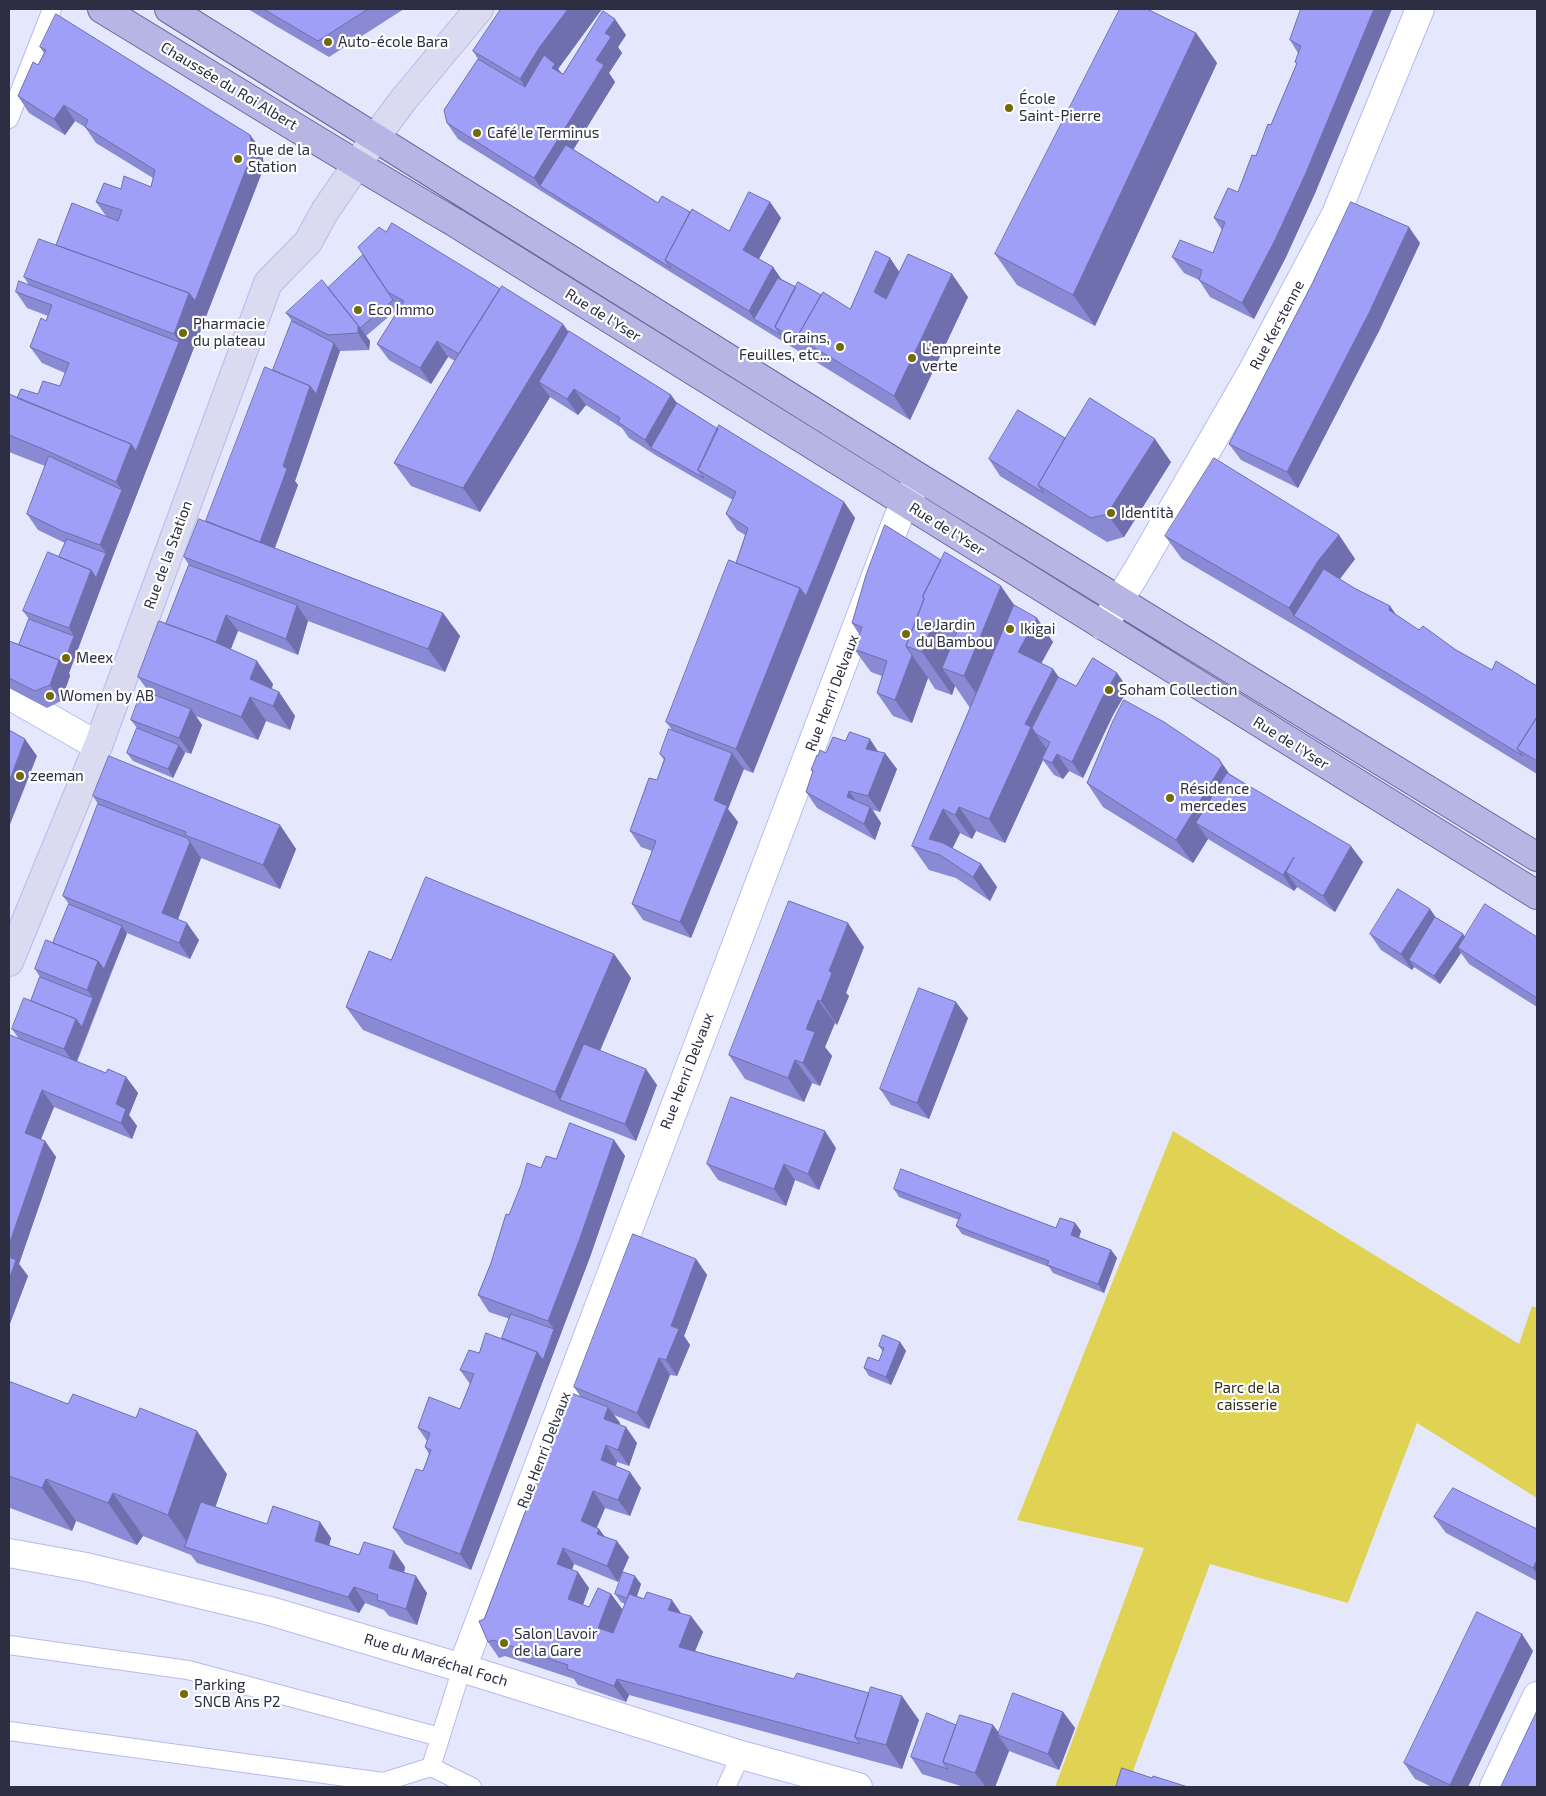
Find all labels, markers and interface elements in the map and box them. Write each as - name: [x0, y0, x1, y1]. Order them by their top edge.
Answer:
- place label: Auto-école Bara: [338, 33, 448, 51]
- marker: Auto-école Bara: [322, 36, 334, 48]
- street label: Chaussée du Roi Albert: [157, 38, 301, 134]
- place label: École Saint-Pierre: [1019, 90, 1101, 125]
- marker: École Saint-Pierre: [1003, 102, 1015, 114]
- place label: Café le Terminus: [487, 124, 599, 142]
- marker: Café le Terminus: [471, 127, 483, 139]
- place label: Rue de la Station: [248, 141, 310, 176]
- marker: Rue de la Station: [232, 153, 244, 165]
- street label: Rue Kerstenne: [1246, 277, 1308, 373]
- street label: Rue de l'Yser: [562, 285, 644, 345]
- place label: Eco Immo: [368, 301, 434, 319]
- marker: Eco Immo: [352, 304, 364, 316]
- place label: Pharmacie du plateau: [193, 315, 265, 350]
- marker: Pharmacie du plateau: [177, 327, 189, 339]
- place label: Grains, Feuilles, etc...: [739, 329, 830, 364]
- place label: L'empreinte verte: [922, 340, 1001, 375]
- marker: Grains, Feuilles, etc...: [834, 341, 846, 353]
- marker: L'empreinte verte: [906, 352, 918, 364]
- street label: Rue de la Station: [140, 498, 196, 612]
- street label: Rue de l'Yser: [906, 499, 988, 559]
- place label: Identità: [1121, 504, 1174, 522]
- marker: Identità: [1105, 507, 1117, 519]
- place label: Le Jardin du Bambou: [916, 616, 993, 651]
- place label: Ikigai: [1020, 620, 1056, 638]
- marker: Ikigai: [1004, 623, 1016, 635]
- marker: Le Jardin du Bambou: [900, 628, 912, 640]
- street label: Rue Henri Delvaux: [801, 632, 863, 754]
- place label: Meex: [76, 649, 113, 667]
- marker: Meex: [60, 652, 72, 664]
- place label: Soham Collection: [1119, 681, 1237, 699]
- marker: Soham Collection: [1103, 684, 1115, 696]
- place label: Women by AB: [60, 687, 154, 705]
- marker: Women by AB: [44, 690, 56, 702]
- street label: Rue de l'Yser: [1250, 713, 1332, 773]
- place label: zeeman: [30, 767, 84, 785]
- marker: zeeman: [14, 770, 26, 782]
- place label: Résidence mercedes: [1180, 780, 1249, 815]
- marker: Résidence mercedes: [1164, 792, 1176, 804]
- street label: Rue Henri Delvaux: [656, 1010, 718, 1132]
- park label: Parc de la caisserie: [1214, 1379, 1280, 1414]
- street label: Rue Henri Delvaux: [513, 1389, 575, 1511]
- place label: Salon Lavoir de la Gare: [514, 1625, 598, 1660]
- street label: Rue du Maréchal Foch: [362, 1630, 510, 1690]
- marker: Salon Lavoir de la Gare: [498, 1637, 510, 1649]
- place label: Parking SNCB Ans P2: [194, 1676, 280, 1711]
- marker: Parking SNCB Ans P2: [178, 1688, 190, 1700]

